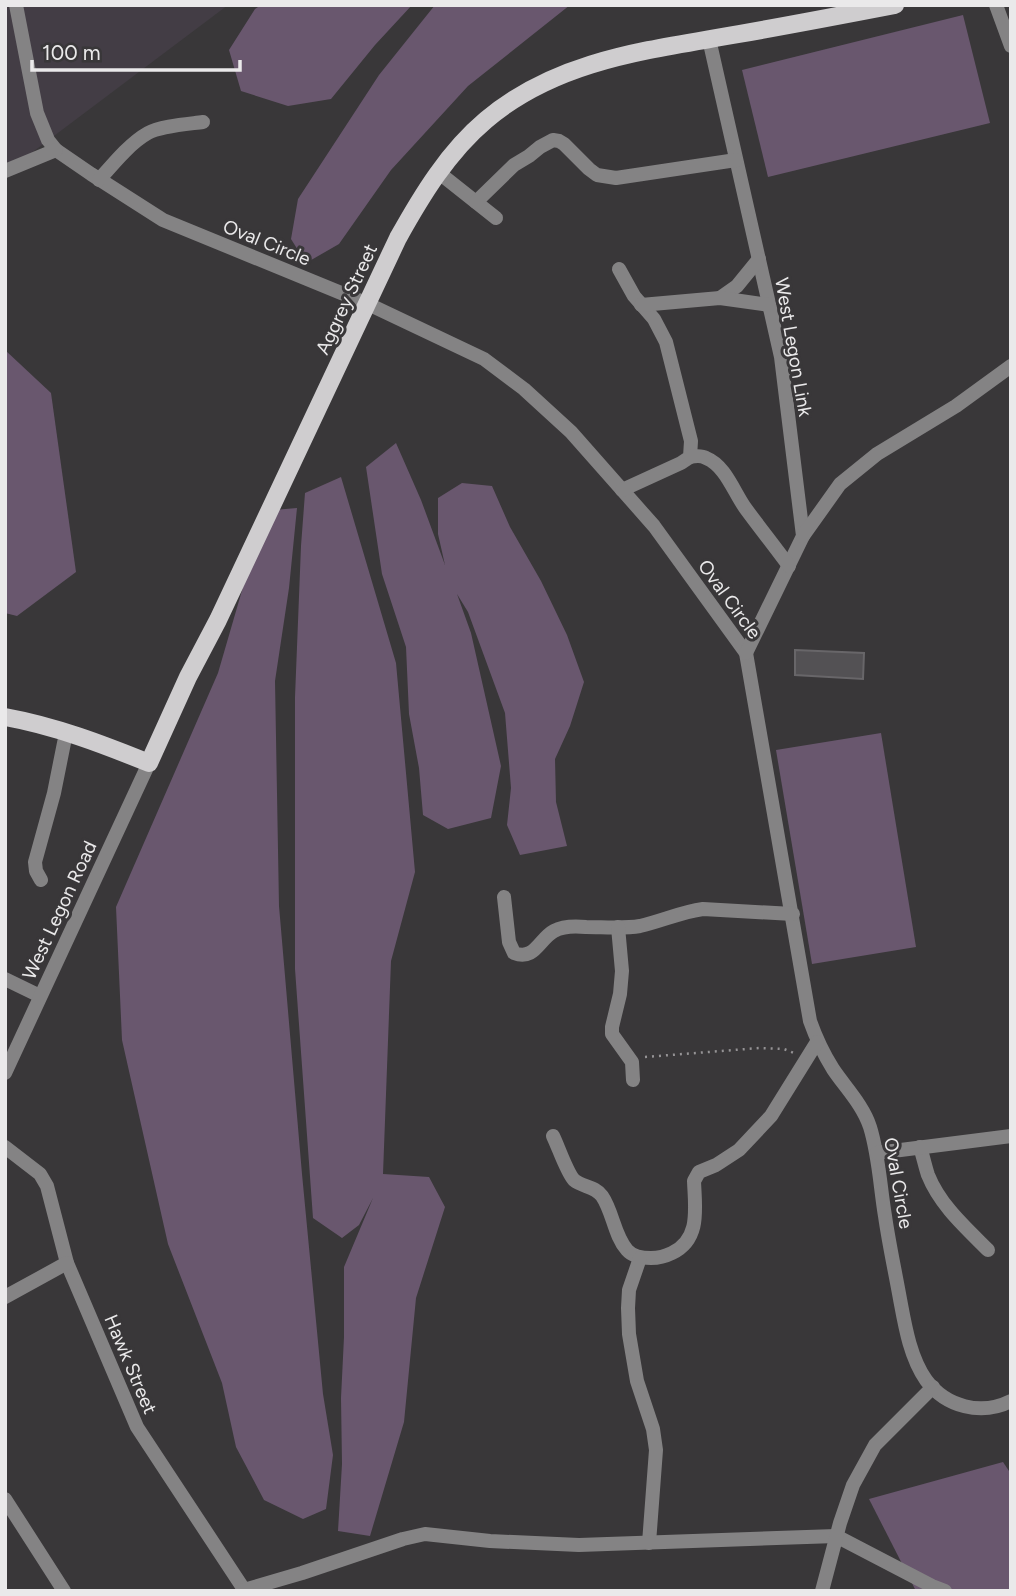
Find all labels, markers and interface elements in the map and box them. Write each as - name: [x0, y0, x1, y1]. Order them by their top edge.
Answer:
- scale bar: [32, 28, 240, 72]
- text: 100 m: [42, 40, 101, 65]
- street label: Oval Circle: [220, 215, 314, 270]
- street label: Aggrey Street: [311, 240, 382, 358]
- street label: West Legon Link: [770, 276, 817, 419]
- street label: Oval Circle: [693, 555, 766, 643]
- street label: West Legon Road: [17, 837, 102, 983]
- street label: Oval Circle: [879, 1136, 918, 1231]
- street label: Hawk Street: [99, 1311, 162, 1417]

